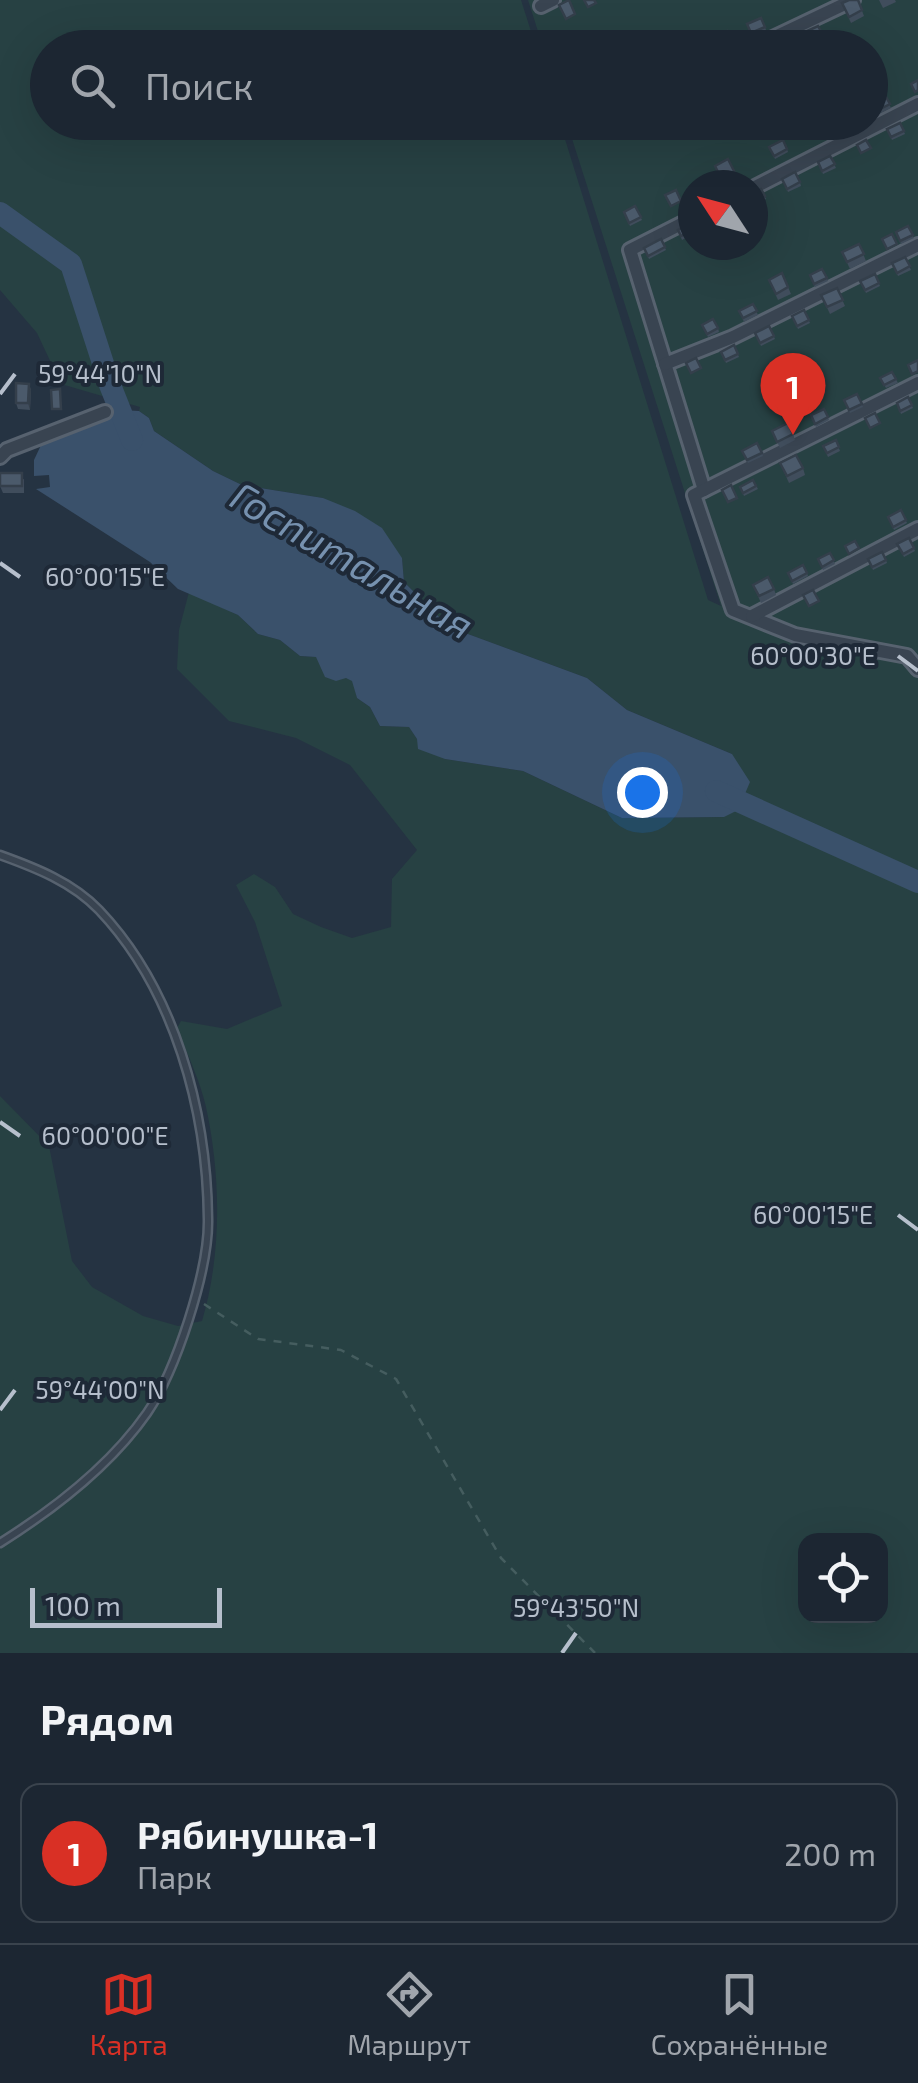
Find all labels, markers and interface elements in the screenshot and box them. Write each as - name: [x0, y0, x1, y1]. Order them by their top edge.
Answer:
- search box: [30, 30, 888, 140]
- icon: search: [65, 58, 120, 113]
- text: Поиск: [145, 62, 254, 108]
- north arrow: [678, 170, 768, 260]
- pin: 1: [760, 352, 826, 435]
- text: 59°44'10"N: [38, 358, 162, 388]
- water label: Госпитальная: [223, 470, 483, 648]
- text: 60°00'15"E: [45, 561, 165, 591]
- text: 60°00'30"E: [750, 640, 876, 670]
- your location: [617, 767, 668, 818]
- text: 60°00'00"E: [42, 1120, 168, 1150]
- text: 60°00'15"E: [753, 1199, 873, 1229]
- text: 59°44'00"N: [35, 1374, 165, 1404]
- map controls: [798, 1533, 888, 1623]
- button: locate: [798, 1533, 888, 1623]
- scale bar: [30, 1583, 222, 1628]
- text: 100 m: [45, 1588, 121, 1622]
- text: 59°43'50"N: [513, 1592, 639, 1622]
- text: Рядом: [40, 1693, 174, 1743]
- text: Рябинушка-1: [137, 1811, 378, 1857]
- text: 1: [68, 1834, 81, 1872]
- text: 200 m: [784, 1834, 876, 1872]
- text: Парк: [137, 1857, 212, 1895]
- tab: Карта: [90, 1967, 168, 2061]
- tab: Маршрут: [347, 1967, 471, 2061]
- tab: Сохранённые: [651, 1967, 828, 2061]

